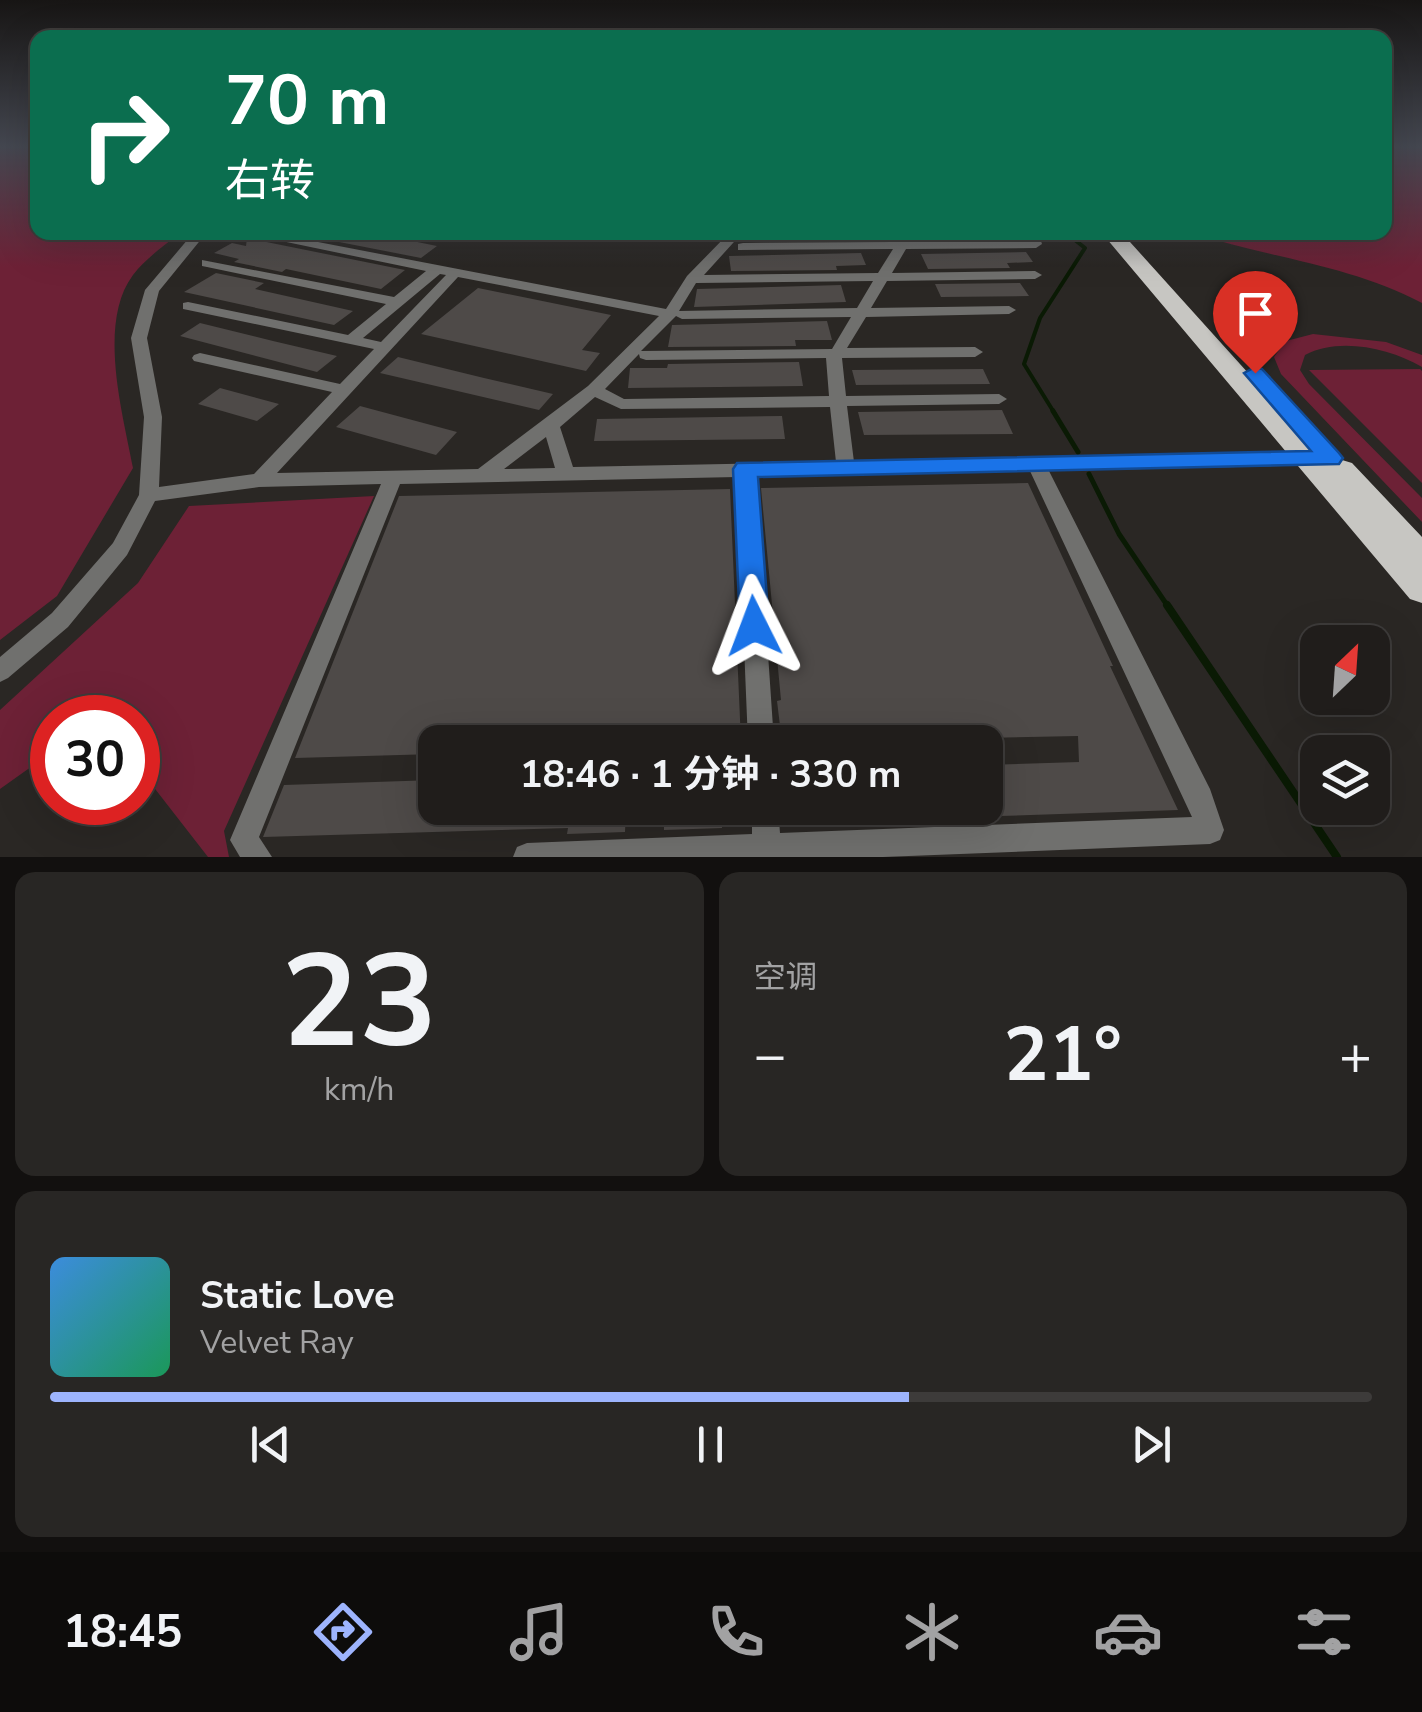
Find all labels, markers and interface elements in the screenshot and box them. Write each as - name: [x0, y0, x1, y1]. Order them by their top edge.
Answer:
- text: 70 m: [225, 53, 389, 149]
- icon: right: [60, 70, 190, 200]
- text: 右转: [225, 151, 315, 212]
- pin: [1213, 271, 1298, 374]
- icon: arrive: [1228, 286, 1283, 341]
- position arrow: [702, 574, 806, 678]
- north arrow: [1300, 625, 1390, 715]
- map controls: [1300, 625, 1390, 825]
- speed limit sign: 30: [30, 695, 160, 825]
- button: layers: [1300, 735, 1390, 825]
- text: 18:46 · 1 分钟 · 330 m: [520, 749, 901, 800]
- text: 23: [281, 914, 437, 1091]
- text: 空调: [754, 956, 818, 999]
- text: 21°: [1004, 1004, 1122, 1106]
- text: −: [754, 1018, 787, 1093]
- text: +: [1339, 1018, 1372, 1093]
- text: km/h: [324, 1068, 395, 1111]
- text: Static Love: [200, 1270, 395, 1321]
- text: Velvet Ray: [200, 1321, 354, 1364]
- icon: previous: [243, 1417, 298, 1472]
- icon: pause: [683, 1417, 738, 1472]
- icon: next: [1124, 1417, 1179, 1472]
- icon: directions: [308, 1597, 378, 1667]
- icon: music: [504, 1597, 574, 1667]
- icon: phone: [701, 1597, 771, 1667]
- icon: climate: [897, 1597, 967, 1667]
- icon: car: [1093, 1597, 1163, 1667]
- icon: filters: [1289, 1597, 1359, 1667]
- text: 18:45: [63, 1602, 182, 1663]

